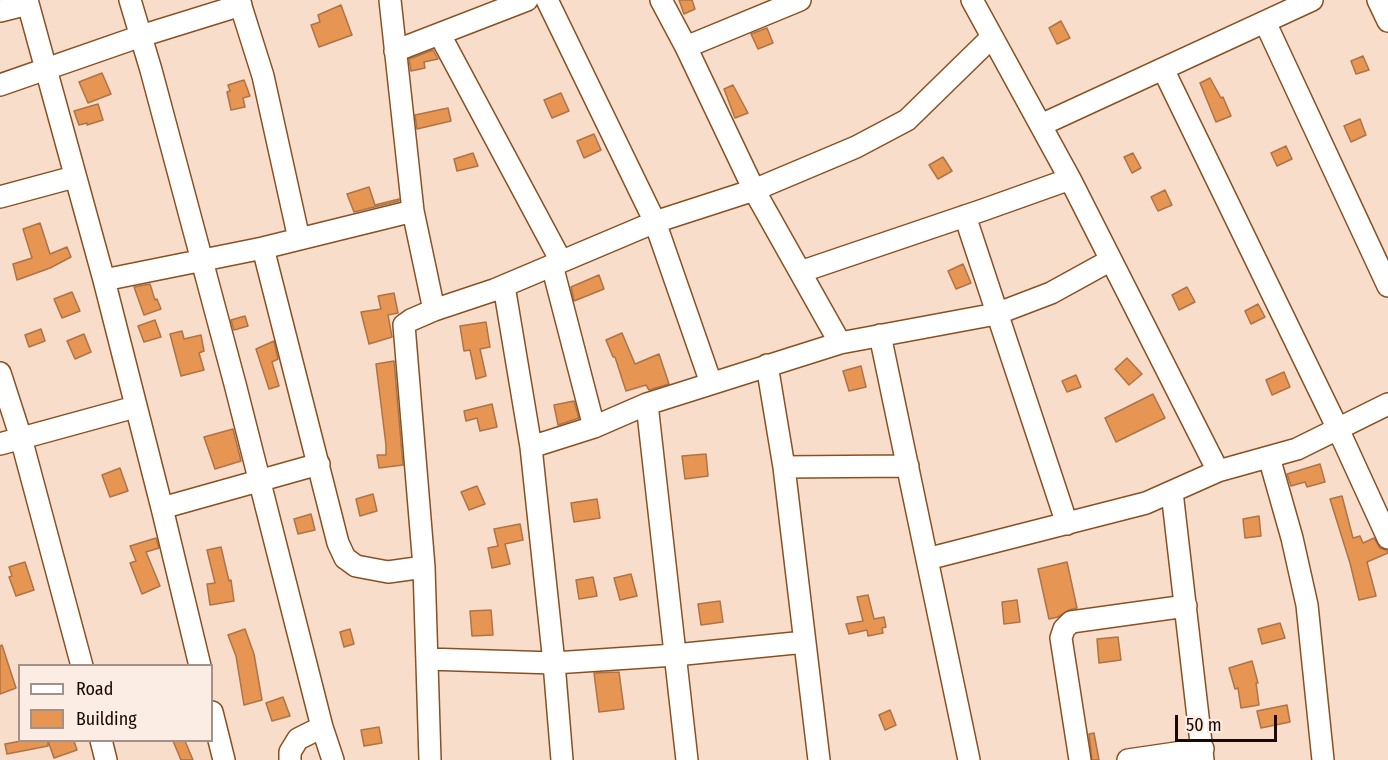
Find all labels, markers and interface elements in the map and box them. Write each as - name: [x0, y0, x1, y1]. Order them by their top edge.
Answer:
- legend: [18, 664, 213, 742]
- text: Road: [76, 678, 113, 700]
- scale bar: [1178, 703, 1280, 741]
- text: Building: [76, 708, 137, 730]
- text: 50 m: [1186, 714, 1222, 736]

